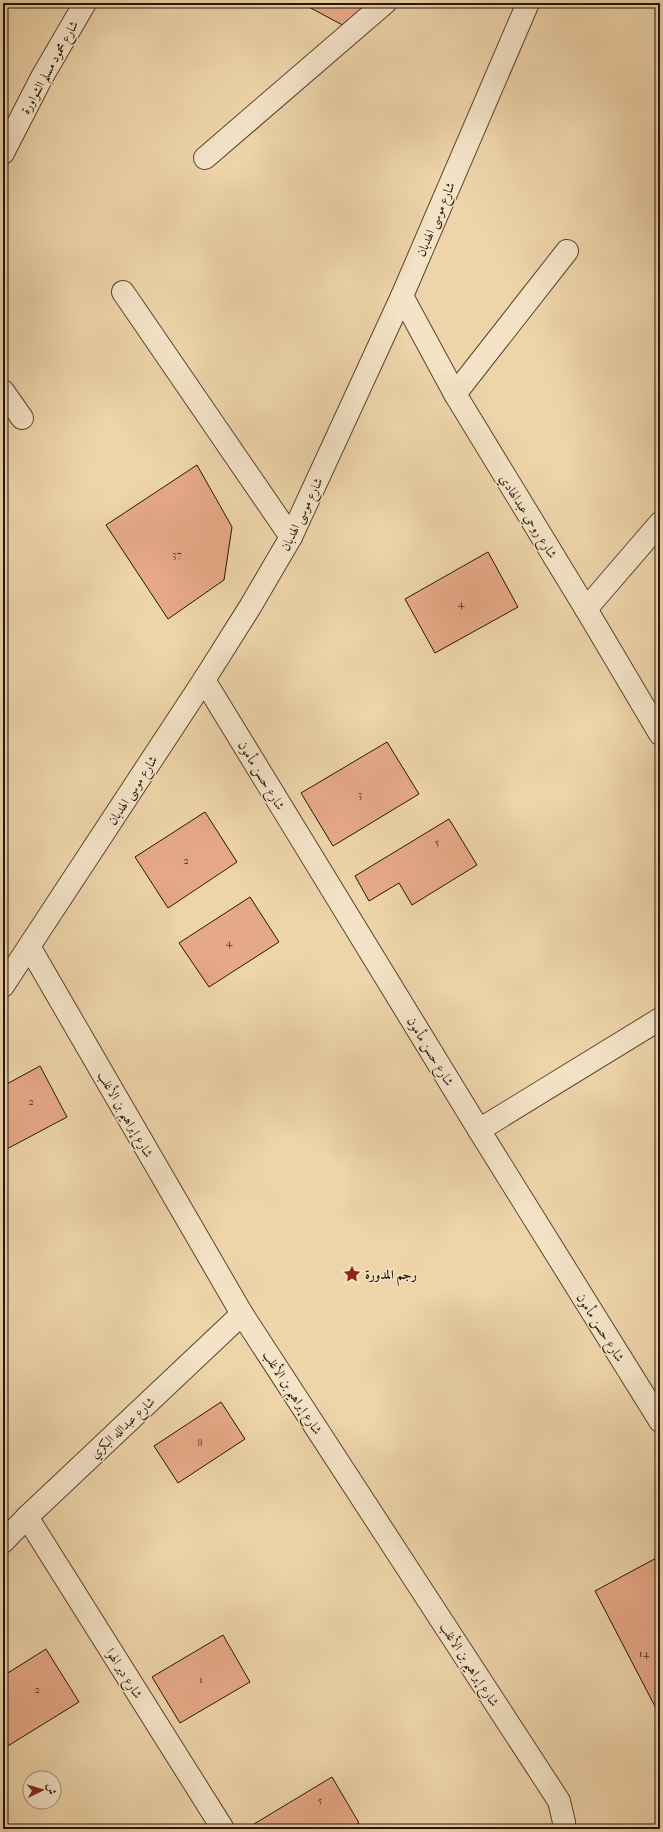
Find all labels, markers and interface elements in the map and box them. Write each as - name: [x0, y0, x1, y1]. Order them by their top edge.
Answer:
- street label: شارع محمود مسلم الشواورة: [18, 18, 87, 119]
- street label: شارع موسى الهدبان: [413, 180, 462, 260]
- street label: شارع روحي عبدالهادي: [493, 472, 560, 563]
- street label: شارع موسى الهدبان: [277, 475, 329, 555]
- house number: 37: [172, 548, 182, 561]
- house number: 4: [458, 597, 465, 610]
- street label: شارع حسن مأمون: [232, 738, 289, 815]
- street label: شارع موسى الهدبان: [104, 753, 164, 830]
- house number: 3: [358, 788, 362, 801]
- house number: 5: [435, 836, 440, 849]
- house number: 2: [183, 854, 189, 867]
- house number: 4: [226, 936, 233, 949]
- street label: شارع حسن مأمون: [401, 1014, 458, 1091]
- street label: شارع إبراهيم بن الأغلب: [90, 1068, 157, 1163]
- house number: 2: [28, 1095, 34, 1108]
- place icon: رجم المدورة: [342, 1264, 362, 1284]
- place label: رجم المدورة: [365, 1267, 417, 1287]
- street label: شارع حسن مأمون: [570, 1290, 628, 1366]
- street label: شارع إبراهيم بن الأغلب: [255, 1347, 326, 1440]
- street label: شارع عبدالله البكري: [87, 1394, 160, 1464]
- house number: 8: [197, 1436, 203, 1449]
- street label: شارع إبراهيم بن الأغلب: [432, 1619, 503, 1712]
- street label: شارع دير الهوا: [100, 1645, 146, 1703]
- house number: 14: [639, 1647, 650, 1660]
- house number: 1: [199, 1673, 203, 1686]
- house number: 2: [34, 1683, 40, 1696]
- north arrow: [22, 1770, 62, 1810]
- text: ش: [45, 1783, 58, 1795]
- house number: 5: [318, 1794, 323, 1807]

